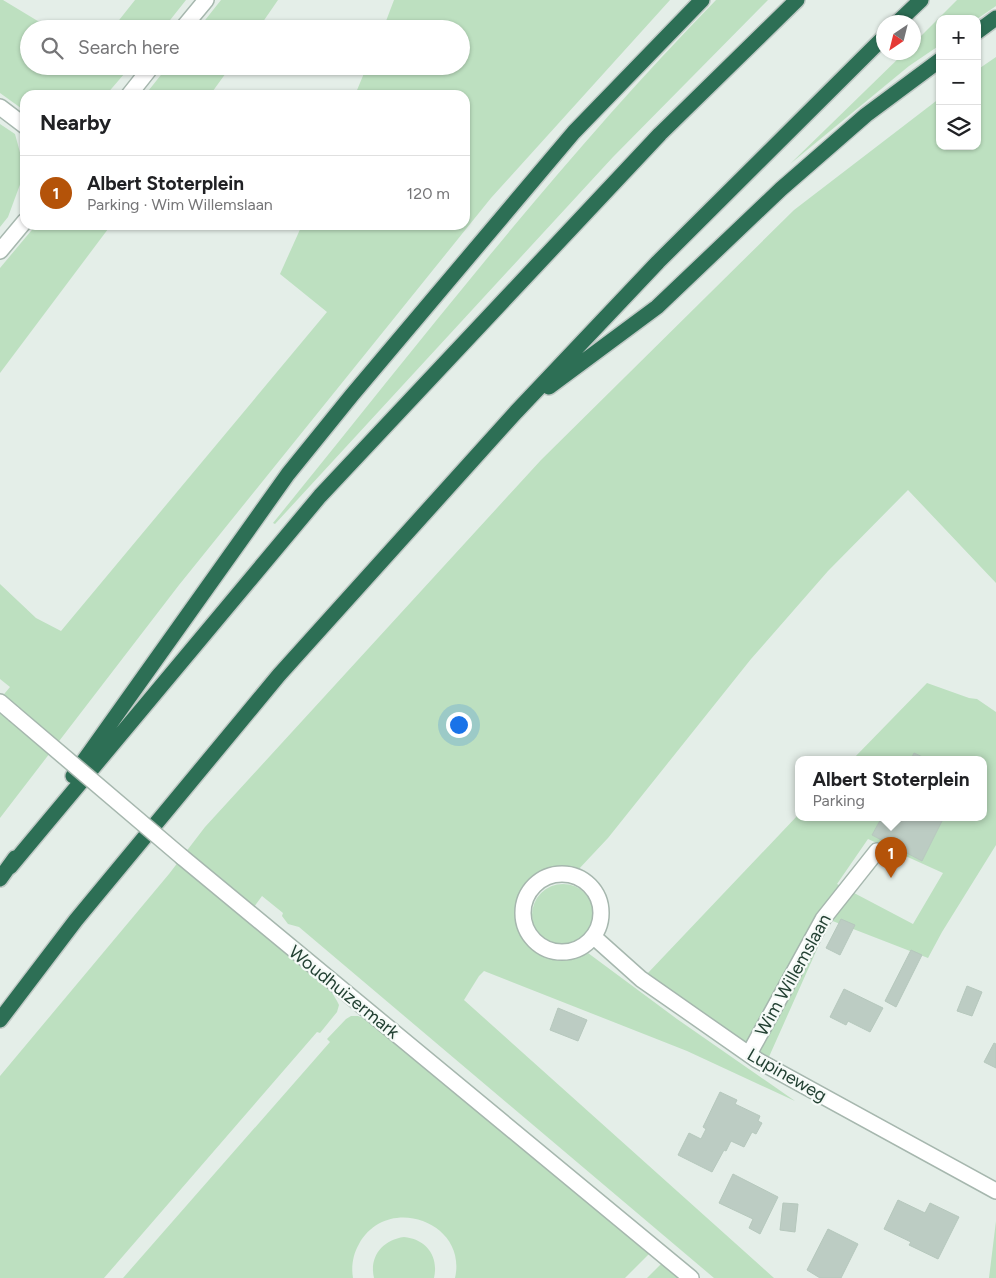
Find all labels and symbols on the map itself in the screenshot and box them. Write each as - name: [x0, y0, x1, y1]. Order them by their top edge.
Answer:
- north arrow: [876, 15, 921, 60]
- your location: [446, 712, 472, 738]
- pin: 1: [875, 837, 907, 878]
- street label: Wim Willemslaan: [750, 910, 836, 1040]
- street label: Woudhuizermark: [284, 941, 404, 1043]
- street label: Lupineweg: [743, 1043, 831, 1107]

